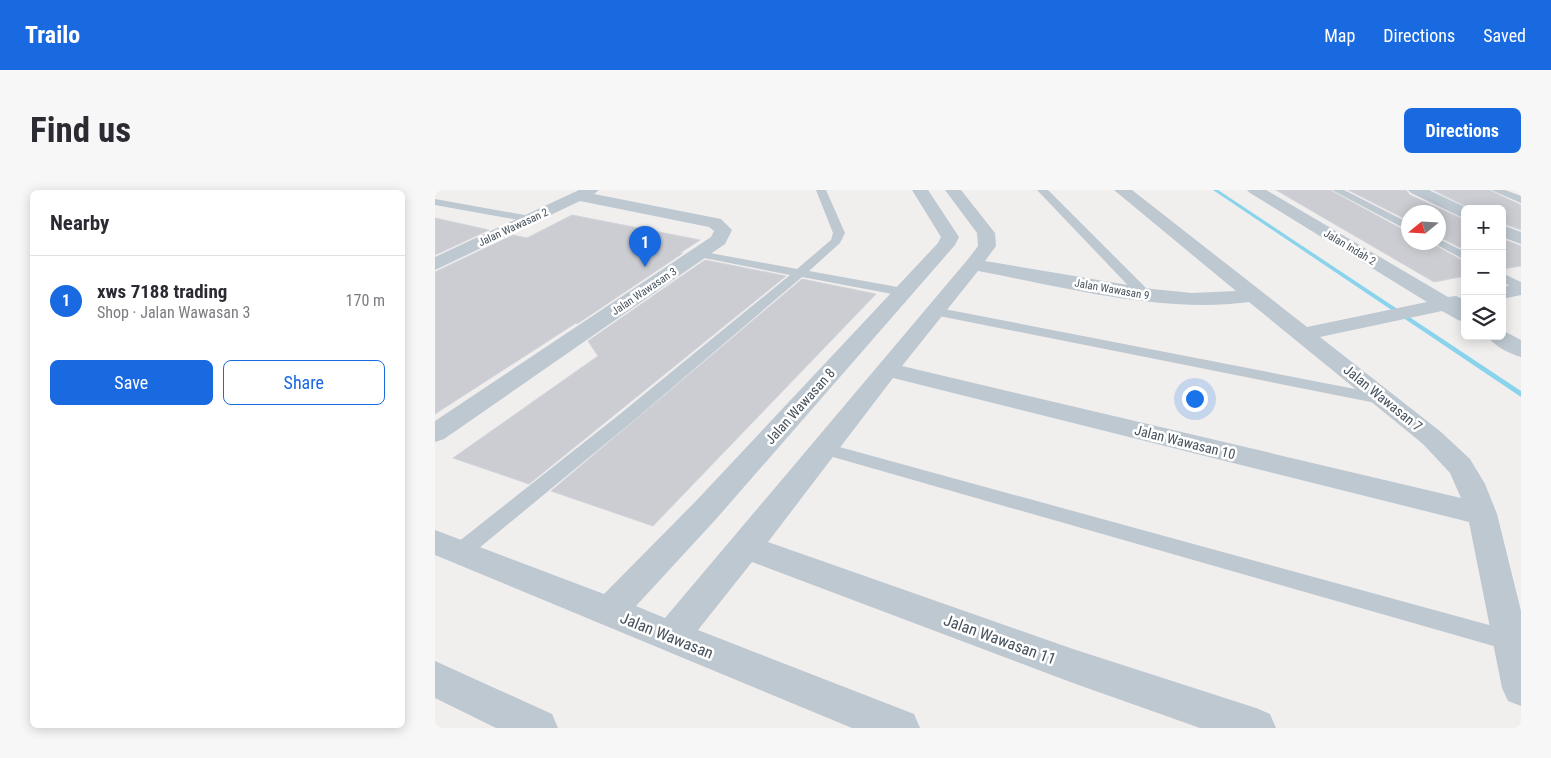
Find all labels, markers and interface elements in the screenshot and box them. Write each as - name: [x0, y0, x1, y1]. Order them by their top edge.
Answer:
- text: Trailo: [25, 21, 80, 49]
- text: Map: [1324, 25, 1355, 46]
- text: Directions: [1383, 25, 1455, 46]
- text: Saved: [1483, 25, 1526, 46]
- button: Directions: [1404, 108, 1521, 153]
- text: Find us: [30, 110, 131, 151]
- north arrow: [1401, 205, 1446, 250]
- map controls: [1461, 205, 1506, 340]
- button: +: [1461, 205, 1506, 250]
- street label: Jalan Wawasan 2: [476, 206, 550, 249]
- text: Nearby: [50, 211, 109, 235]
- pin: 1: [629, 226, 661, 267]
- street label: Jalan Indah 2: [1321, 227, 1378, 268]
- button: −: [1461, 250, 1506, 295]
- street label: Jalan Wawasan 3: [609, 265, 679, 318]
- street label: Jalan Wawasan 9: [1074, 277, 1150, 302]
- text: xws 7188 trading: [97, 280, 227, 303]
- text: 1: [62, 291, 70, 310]
- text: 170 m: [346, 291, 385, 310]
- button: layers: [1461, 295, 1506, 340]
- text: Shop · Jalan Wawasan 3: [97, 303, 250, 322]
- button: Save: [50, 360, 213, 405]
- button: Share: [223, 360, 385, 405]
- street label: Jalan Wawasan 7: [1341, 361, 1426, 435]
- street label: Jalan Wawasan 8: [762, 365, 838, 447]
- your location: [1182, 386, 1208, 412]
- street label: Jalan Wawasan 10: [1133, 422, 1237, 462]
- street label: Jalan Wawasan: [618, 608, 716, 663]
- street label: Jalan Wawasan 11: [941, 610, 1059, 669]

